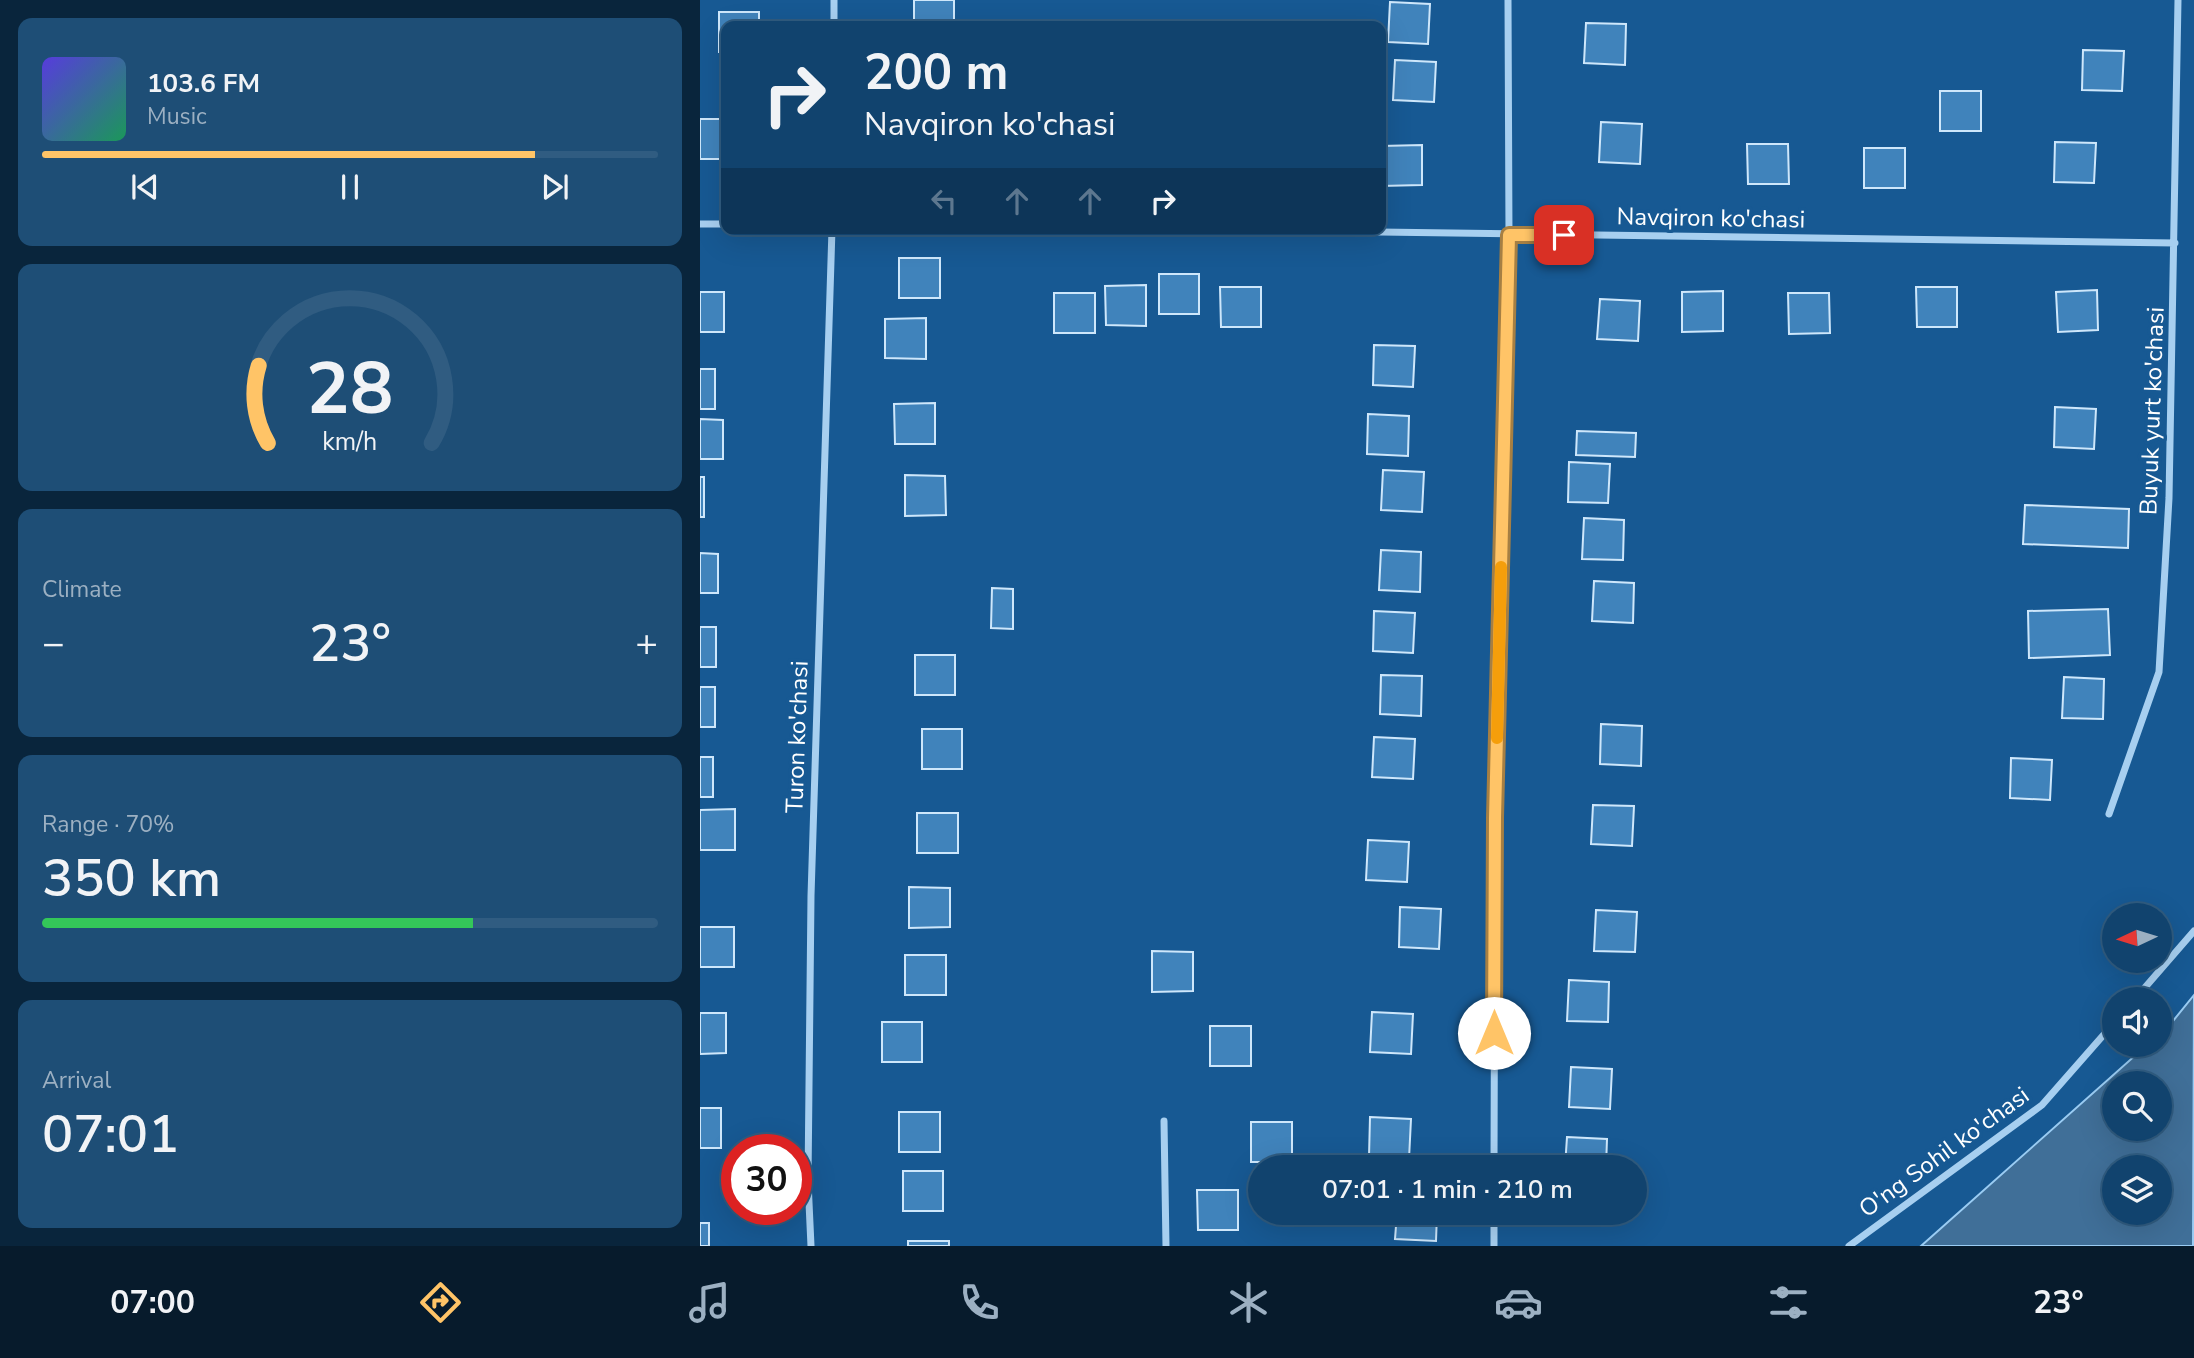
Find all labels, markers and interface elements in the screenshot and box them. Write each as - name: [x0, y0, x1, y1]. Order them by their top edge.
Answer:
- text: 200 m: [864, 39, 1008, 106]
- icon: right: [749, 49, 840, 140]
- text: 103.6 FM: [147, 66, 260, 101]
- text: Music: [147, 101, 207, 132]
- text: Navqiron ko'chasi: [864, 103, 1115, 146]
- icon: previous: [126, 168, 164, 206]
- icon: pause: [331, 168, 369, 206]
- icon: next: [536, 168, 574, 206]
- icon: left: [925, 182, 963, 220]
- icon: ahead: [998, 182, 1036, 220]
- icon: ahead: [1071, 182, 1109, 220]
- icon: right: [1144, 182, 1182, 220]
- street label: Navqiron ko'chasi: [1616, 200, 1806, 236]
- pin: [1534, 205, 1594, 265]
- icon: arrive: [1545, 216, 1583, 254]
- street label: Buyuk yurt ko'chasi: [2132, 306, 2172, 516]
- text: 28: [306, 340, 394, 440]
- text: km/h: [322, 425, 378, 459]
- text: Climate: [42, 574, 122, 605]
- text: 23°: [309, 608, 391, 679]
- text: −: [42, 618, 65, 669]
- text: +: [635, 618, 658, 669]
- street label: Turon ko'chasi: [778, 660, 816, 814]
- text: Range · 70%: [42, 809, 174, 840]
- text: 350 km: [42, 843, 221, 914]
- north arrow: [2102, 903, 2172, 973]
- map controls: [2102, 903, 2172, 1225]
- button: sound: [2102, 987, 2172, 1057]
- position arrow: [1457, 996, 1531, 1070]
- text: Arrival: [42, 1065, 111, 1096]
- button: search: [2102, 1071, 2172, 1141]
- street label: O'ng Sohil ko'chasi: [1852, 1079, 2036, 1225]
- text: 07:01: [42, 1099, 179, 1170]
- speed limit sign: 30: [721, 1134, 812, 1225]
- button: layers: [2102, 1155, 2172, 1225]
- text: 07:01 · 1 min · 210 m: [1322, 1172, 1573, 1207]
- icon: directions: [416, 1278, 465, 1327]
- icon: music: [685, 1278, 734, 1327]
- icon: phone: [955, 1278, 1004, 1327]
- icon: climate: [1224, 1278, 1273, 1327]
- icon: car: [1494, 1278, 1543, 1327]
- icon: filters: [1764, 1278, 1813, 1327]
- text: 07:00: [110, 1281, 195, 1324]
- text: 23°: [2033, 1281, 2084, 1324]

